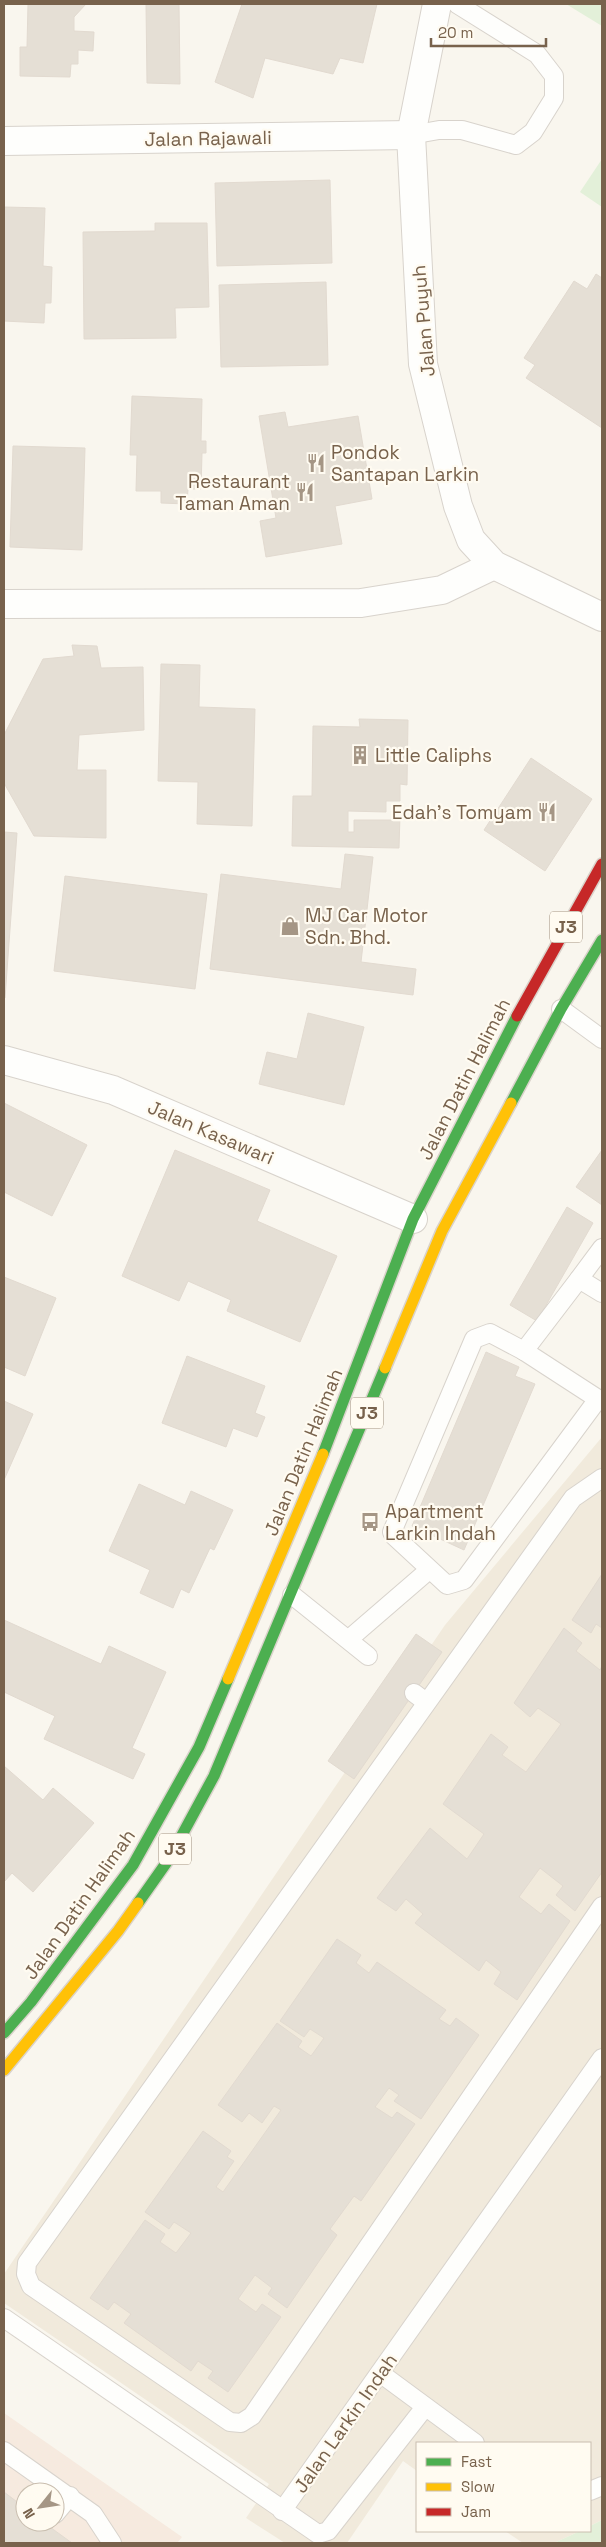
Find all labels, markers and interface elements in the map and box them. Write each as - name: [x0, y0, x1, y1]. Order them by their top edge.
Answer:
- scale bar: [431, 15, 546, 47]
- text: 20 m: [438, 23, 473, 42]
- street label: Jalan Rajawali: [144, 125, 272, 152]
- street label: Jalan Puyuh: [406, 264, 441, 378]
- place label: Pondok Santapan Larkin: [331, 440, 479, 487]
- restaurant icon: Pondok Santapan Larkin: [305, 452, 327, 474]
- place label: Restaurant Taman Aman: [175, 469, 290, 516]
- restaurant icon: Restaurant Taman Aman: [294, 481, 316, 503]
- place label: Little Caliphs: [375, 743, 492, 768]
- building icon: Little Caliphs: [349, 744, 371, 766]
- place label: Edah’s Tomyam: [392, 800, 532, 825]
- restaurant icon: Edah’s Tomyam: [536, 801, 558, 823]
- place label: MJ Car Motor Sdn. Bhd.: [305, 903, 428, 950]
- road number: J3: [550, 912, 582, 942]
- shop icon: MJ Car Motor Sdn. Bhd.: [279, 915, 301, 937]
- street label: Jalan Datin Halimah: [413, 994, 516, 1164]
- street label: Jalan Kasawari: [144, 1095, 278, 1170]
- street label: Jalan Datin Halimah: [258, 1365, 348, 1540]
- road number: J3: [351, 1398, 383, 1429]
- place label: Apartment Larkin Indah: [385, 1499, 496, 1546]
- bus stop icon: Apartment Larkin Indah: [359, 1511, 381, 1533]
- street label: Jalan Datin Halimah: [18, 1824, 141, 1984]
- road number: J3: [159, 1834, 191, 1865]
- street label: Jalan Larkin Indah: [288, 2349, 403, 2498]
- legend: [416, 2442, 591, 2532]
- text: Fast: [461, 2452, 492, 2471]
- text: Slow: [461, 2477, 495, 2496]
- north arrow: [15, 2482, 65, 2532]
- text: Jam: [461, 2502, 491, 2521]
- text: N: [19, 2505, 39, 2522]

